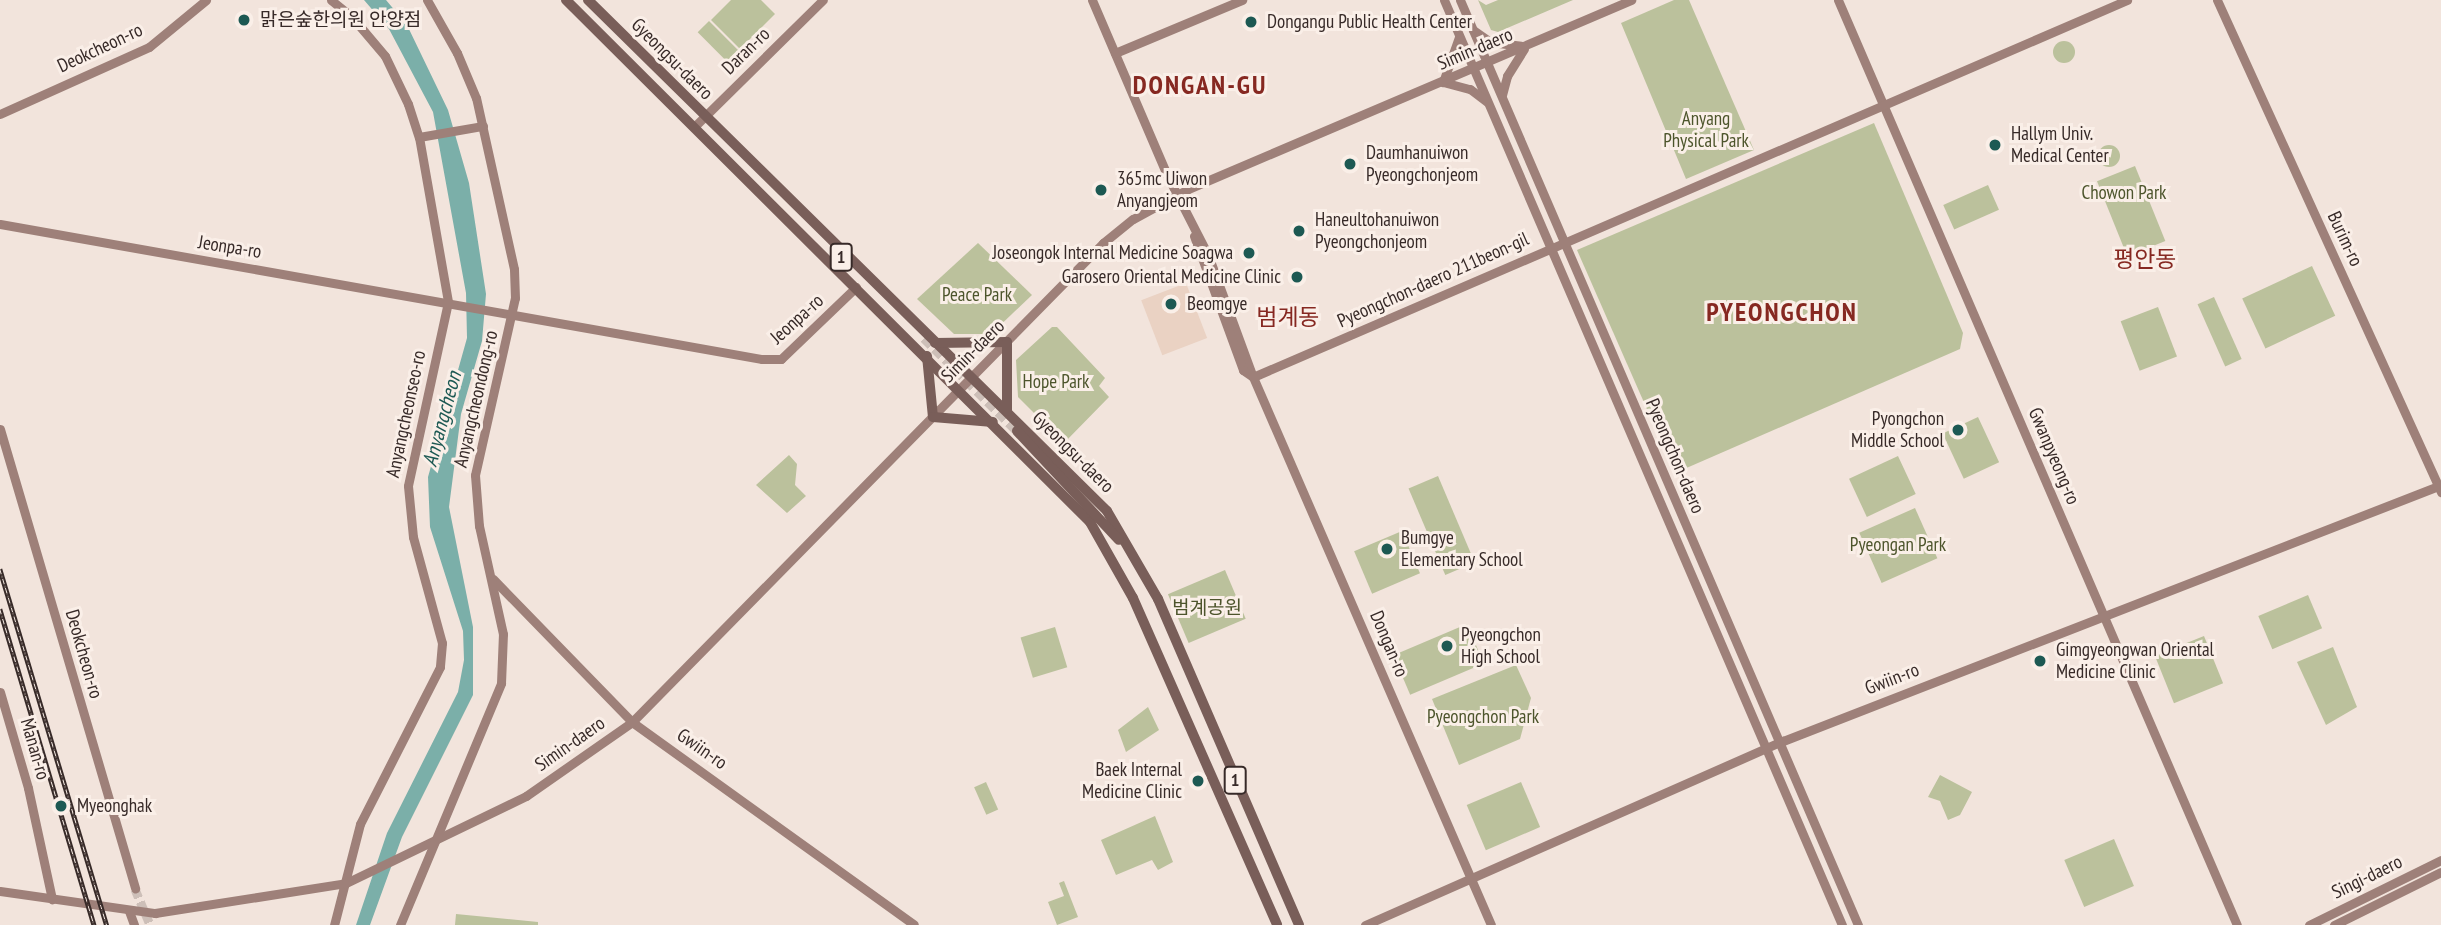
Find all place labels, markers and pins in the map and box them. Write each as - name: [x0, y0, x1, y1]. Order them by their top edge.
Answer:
- place label: 맑은숲한의원 안양점: [260, 9, 421, 31]
- marker: 맑은숲한의원 안양점: [234, 10, 254, 30]
- place label: Dongangu Public Health Center: [1267, 11, 1472, 33]
- marker: Dongangu Public Health Center: [1241, 12, 1261, 32]
- place label: Hallym Univ. Medical Center: [2011, 123, 2109, 167]
- marker: Hallym Univ. Medical Center: [1985, 135, 2005, 155]
- place label: Daumhanuiwon Pyeongchonjeom: [1366, 142, 1478, 186]
- marker: Daumhanuiwon Pyeongchonjeom: [1340, 154, 1360, 174]
- place label: 365mc Uiwon Anyangjeom: [1117, 168, 1207, 212]
- marker: 365mc Uiwon Anyangjeom: [1091, 180, 1111, 200]
- place label: Haneultohanuiwon Pyeongchonjeom: [1315, 209, 1439, 253]
- marker: Haneultohanuiwon Pyeongchonjeom: [1289, 221, 1309, 241]
- place label: Joseongok Internal Medicine Soagwa: [992, 242, 1233, 264]
- marker: Joseongok Internal Medicine Soagwa: [1239, 243, 1259, 263]
- place label: Garosero Oriental Medicine Clinic: [1062, 266, 1281, 288]
- marker: Garosero Oriental Medicine Clinic: [1287, 267, 1307, 287]
- place label: Beomgye: [1187, 293, 1247, 315]
- marker: Beomgye: [1161, 294, 1181, 314]
- place label: Pyongchon Middle School: [1851, 408, 1944, 452]
- marker: Pyongchon Middle School: [1950, 422, 1966, 438]
- place label: Bumgye Elementary School: [1401, 527, 1523, 571]
- marker: Bumgye Elementary School: [1379, 541, 1395, 557]
- place label: Pyeongchon High School: [1461, 624, 1541, 668]
- marker: Pyeongchon High School: [1439, 638, 1455, 654]
- place label: Gimgyeongwan Oriental Medicine Clinic: [2056, 639, 2214, 683]
- marker: Gimgyeongwan Oriental Medicine Clinic: [2030, 651, 2050, 671]
- place label: Baek Internal Medicine Clinic: [1082, 759, 1182, 803]
- marker: Baek Internal Medicine Clinic: [1188, 771, 1208, 791]
- place label: Myeonghak: [77, 795, 152, 817]
- marker: Myeonghak: [51, 796, 71, 816]

